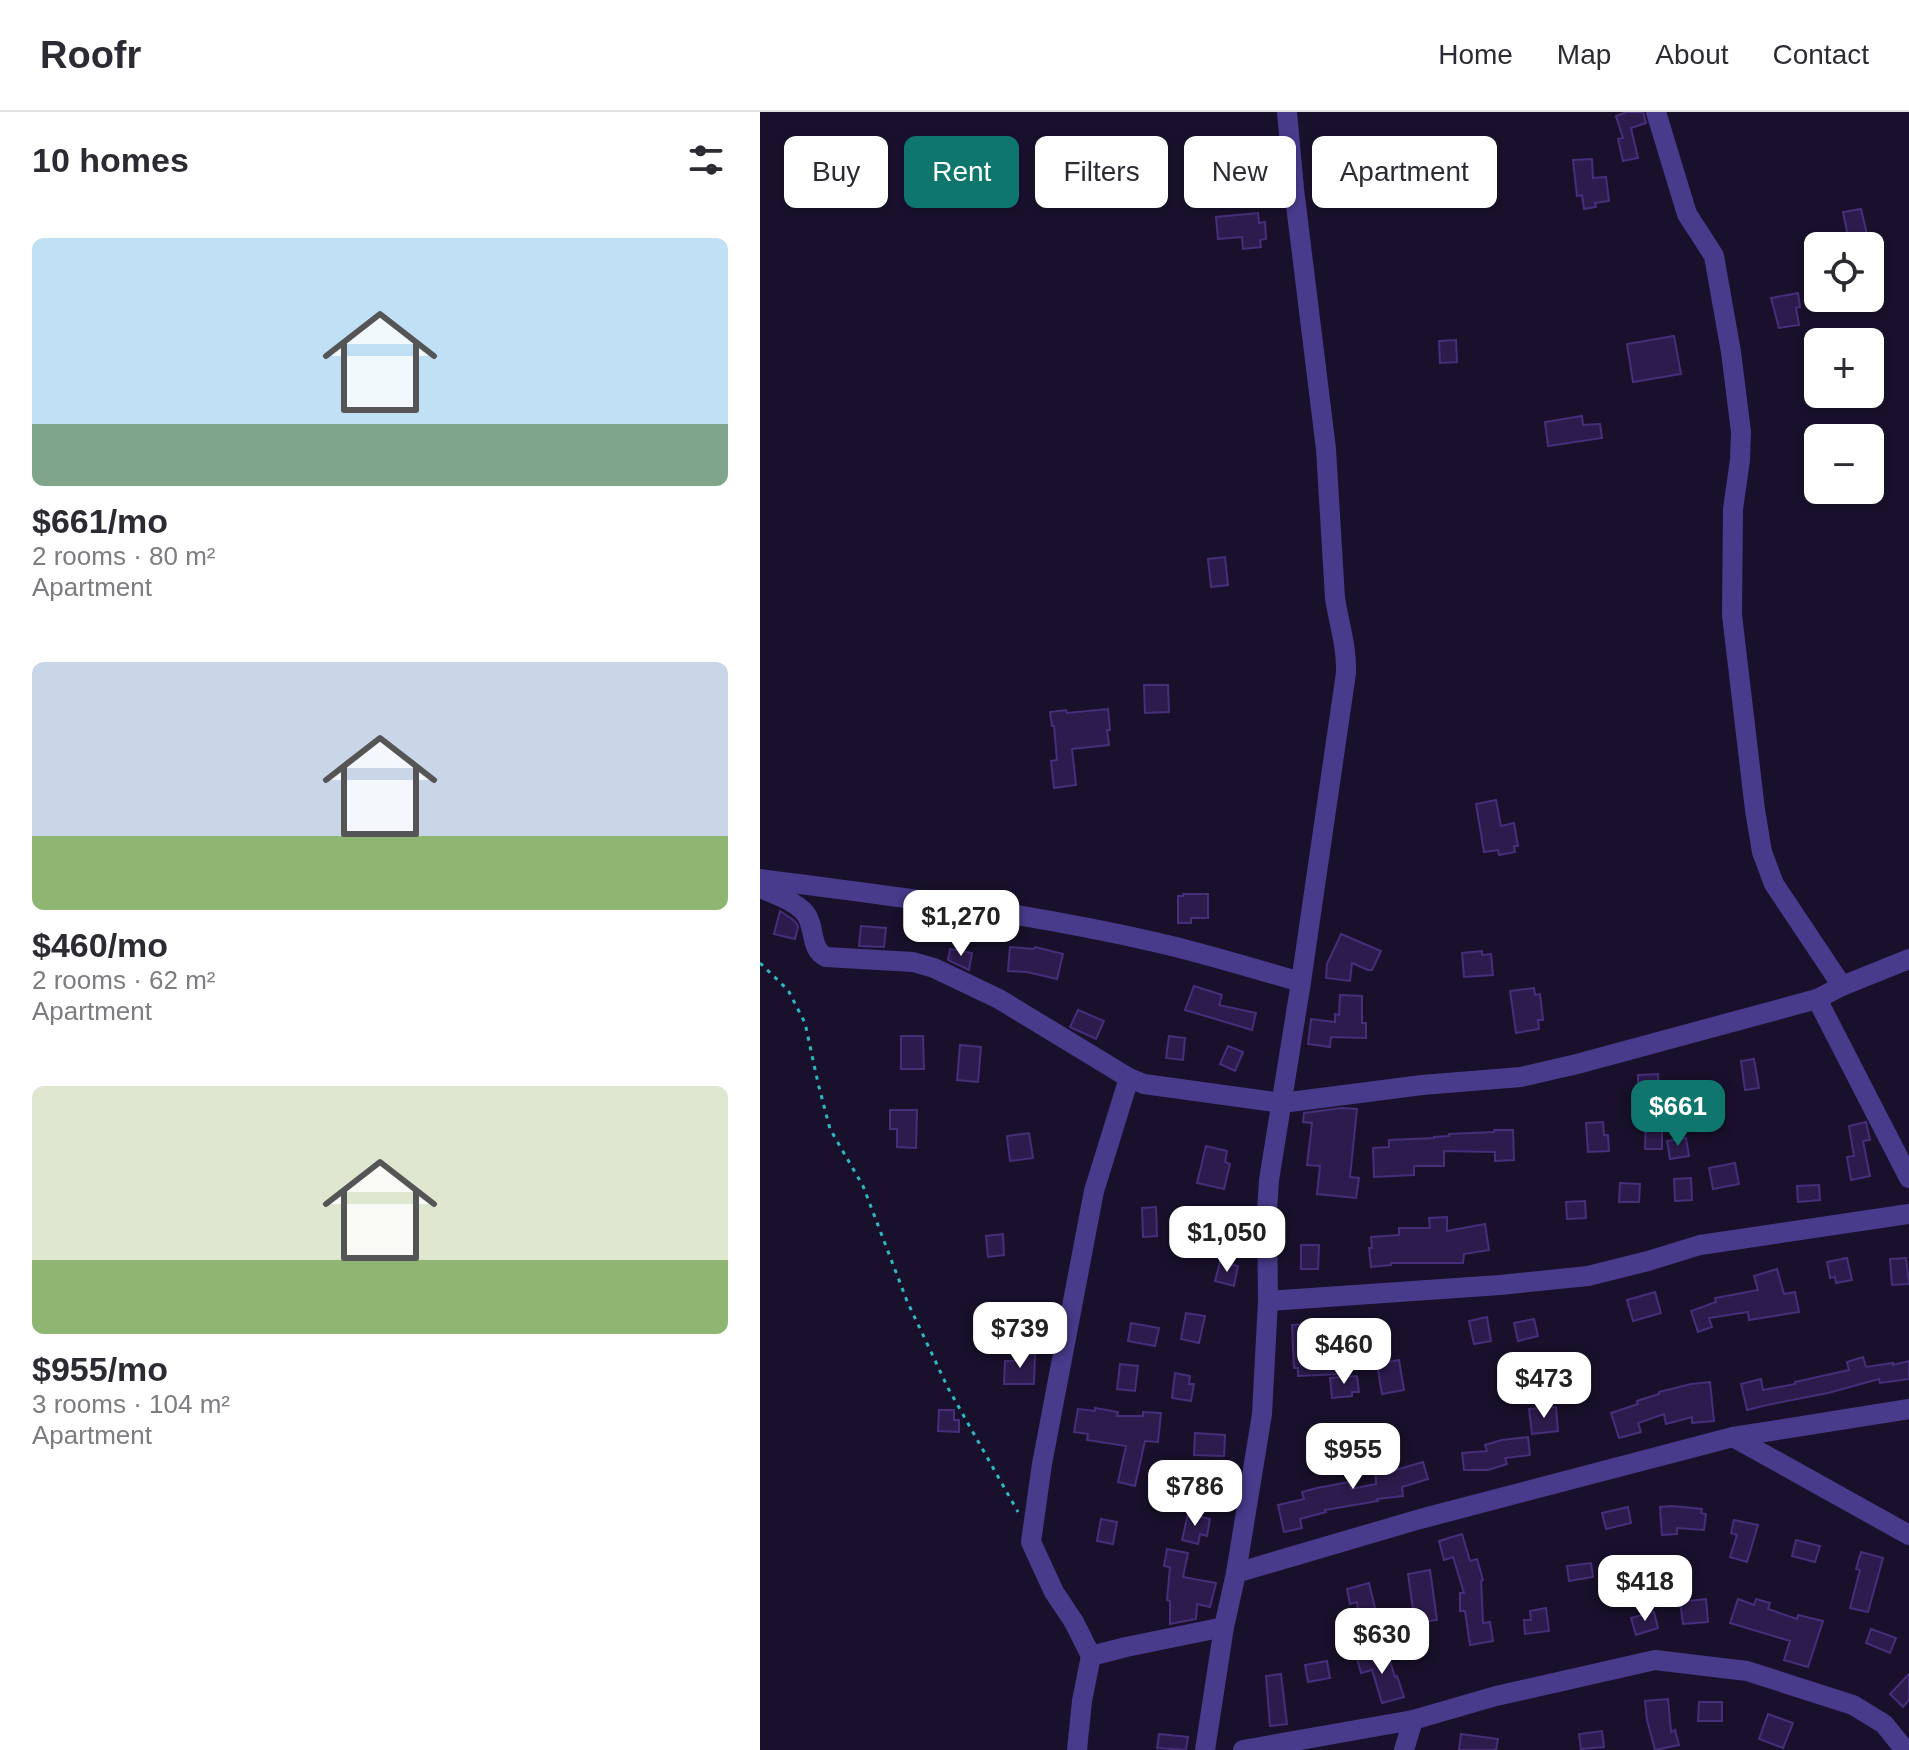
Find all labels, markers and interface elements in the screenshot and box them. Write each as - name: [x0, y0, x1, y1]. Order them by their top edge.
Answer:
- text: Roofr: [40, 34, 141, 76]
- text: Home: [1438, 39, 1513, 70]
- text: Map: [1557, 39, 1611, 70]
- text: About: [1655, 39, 1729, 70]
- text: Contact: [1773, 39, 1869, 70]
- chip: Buy: [784, 136, 888, 208]
- chip: Rent: [904, 136, 1019, 208]
- chip: Filters: [1035, 136, 1168, 208]
- chip: New: [1184, 136, 1296, 208]
- chip: Apartment: [1312, 136, 1497, 208]
- icon: filters: [684, 138, 728, 182]
- text: 10 homes: [32, 141, 189, 179]
- map controls: [1804, 232, 1884, 504]
- button: locate: [1804, 232, 1884, 312]
- icon: home: [308, 290, 452, 434]
- button: +: [1804, 328, 1884, 408]
- button: −: [1804, 424, 1884, 504]
- text: $661/mo: [32, 502, 168, 540]
- text: 2 rooms · 80 m²: [32, 541, 216, 571]
- text: Apartment: [32, 572, 152, 602]
- icon: home: [308, 714, 452, 858]
- pin: $1,270: [896, 890, 1026, 958]
- text: $1,270: [921, 901, 1001, 931]
- text: $460/mo: [32, 926, 168, 964]
- text: 2 rooms · 62 m²: [32, 965, 216, 995]
- text: Apartment: [32, 996, 152, 1026]
- pin: $661: [1631, 1080, 1725, 1148]
- text: $661: [1649, 1091, 1707, 1121]
- icon: home: [308, 1138, 452, 1282]
- pin: $1,050: [1162, 1206, 1292, 1274]
- text: $1,050: [1187, 1217, 1267, 1247]
- pin: $739: [973, 1302, 1067, 1370]
- text: $739: [991, 1313, 1049, 1343]
- pin: $460: [1297, 1318, 1391, 1386]
- text: $460: [1315, 1329, 1373, 1359]
- text: $955/mo: [32, 1350, 168, 1388]
- pin: $473: [1497, 1352, 1591, 1420]
- text: $473: [1515, 1363, 1573, 1393]
- text: 3 rooms · 104 m²: [32, 1389, 230, 1419]
- text: Apartment: [32, 1420, 152, 1450]
- pin: $955: [1306, 1423, 1400, 1491]
- text: $955: [1324, 1434, 1382, 1464]
- pin: $786: [1148, 1460, 1242, 1528]
- text: $786: [1166, 1471, 1224, 1501]
- pin: $418: [1598, 1555, 1692, 1623]
- text: $418: [1616, 1566, 1674, 1596]
- pin: $630: [1335, 1608, 1429, 1676]
- text: $630: [1353, 1619, 1411, 1649]

